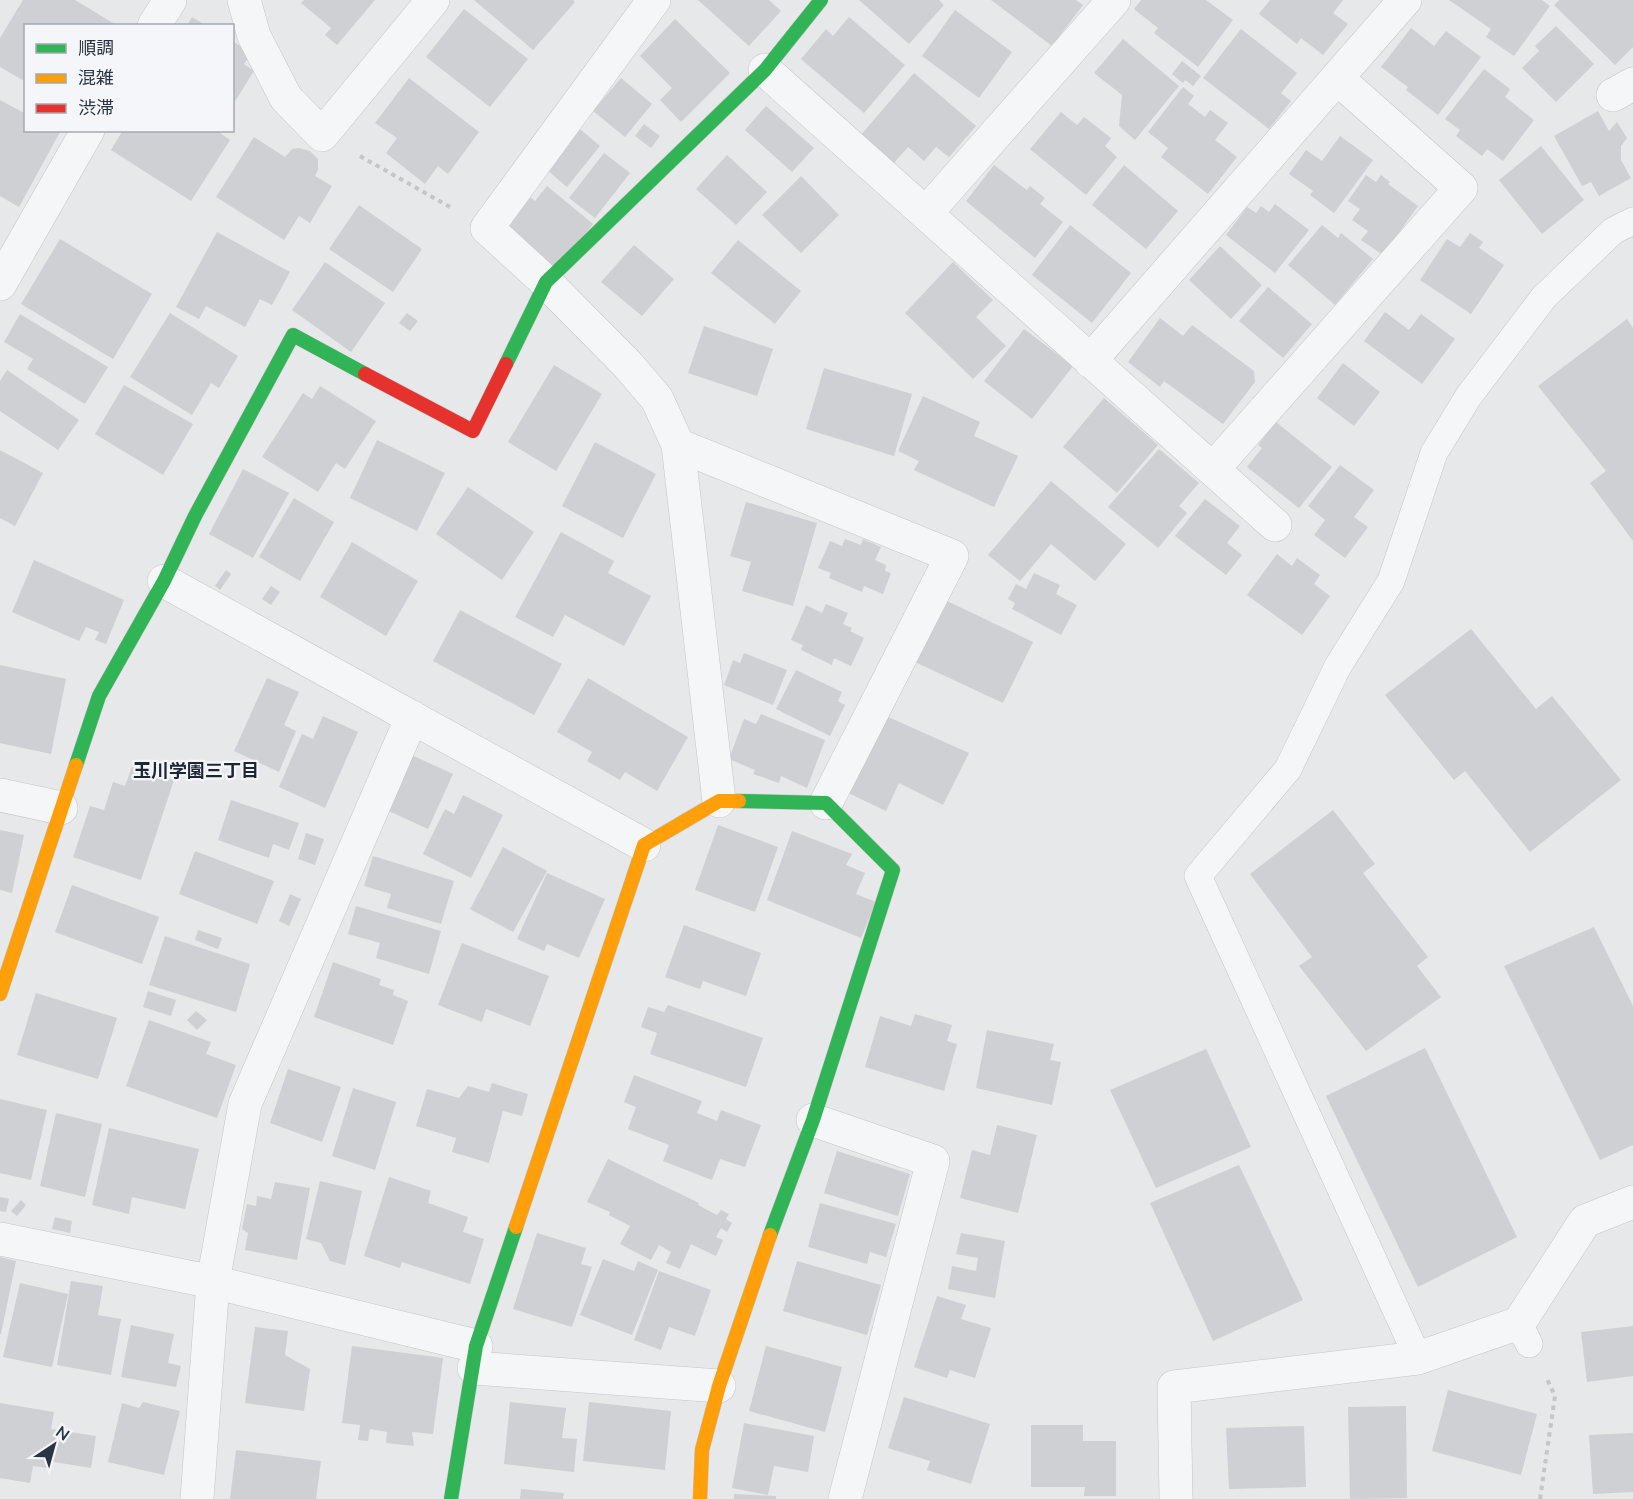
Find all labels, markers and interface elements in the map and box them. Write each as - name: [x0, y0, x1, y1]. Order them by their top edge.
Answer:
- legend: [24, 24, 234, 132]
- text: 順調: [78, 36, 114, 59]
- text: 混雑: [78, 66, 114, 89]
- text: 渋滞: [78, 96, 114, 119]
- district label: 玉川学園三丁目: [133, 759, 259, 782]
- north arrow: [24, 1415, 84, 1475]
- text: N: [52, 1421, 74, 1445]

